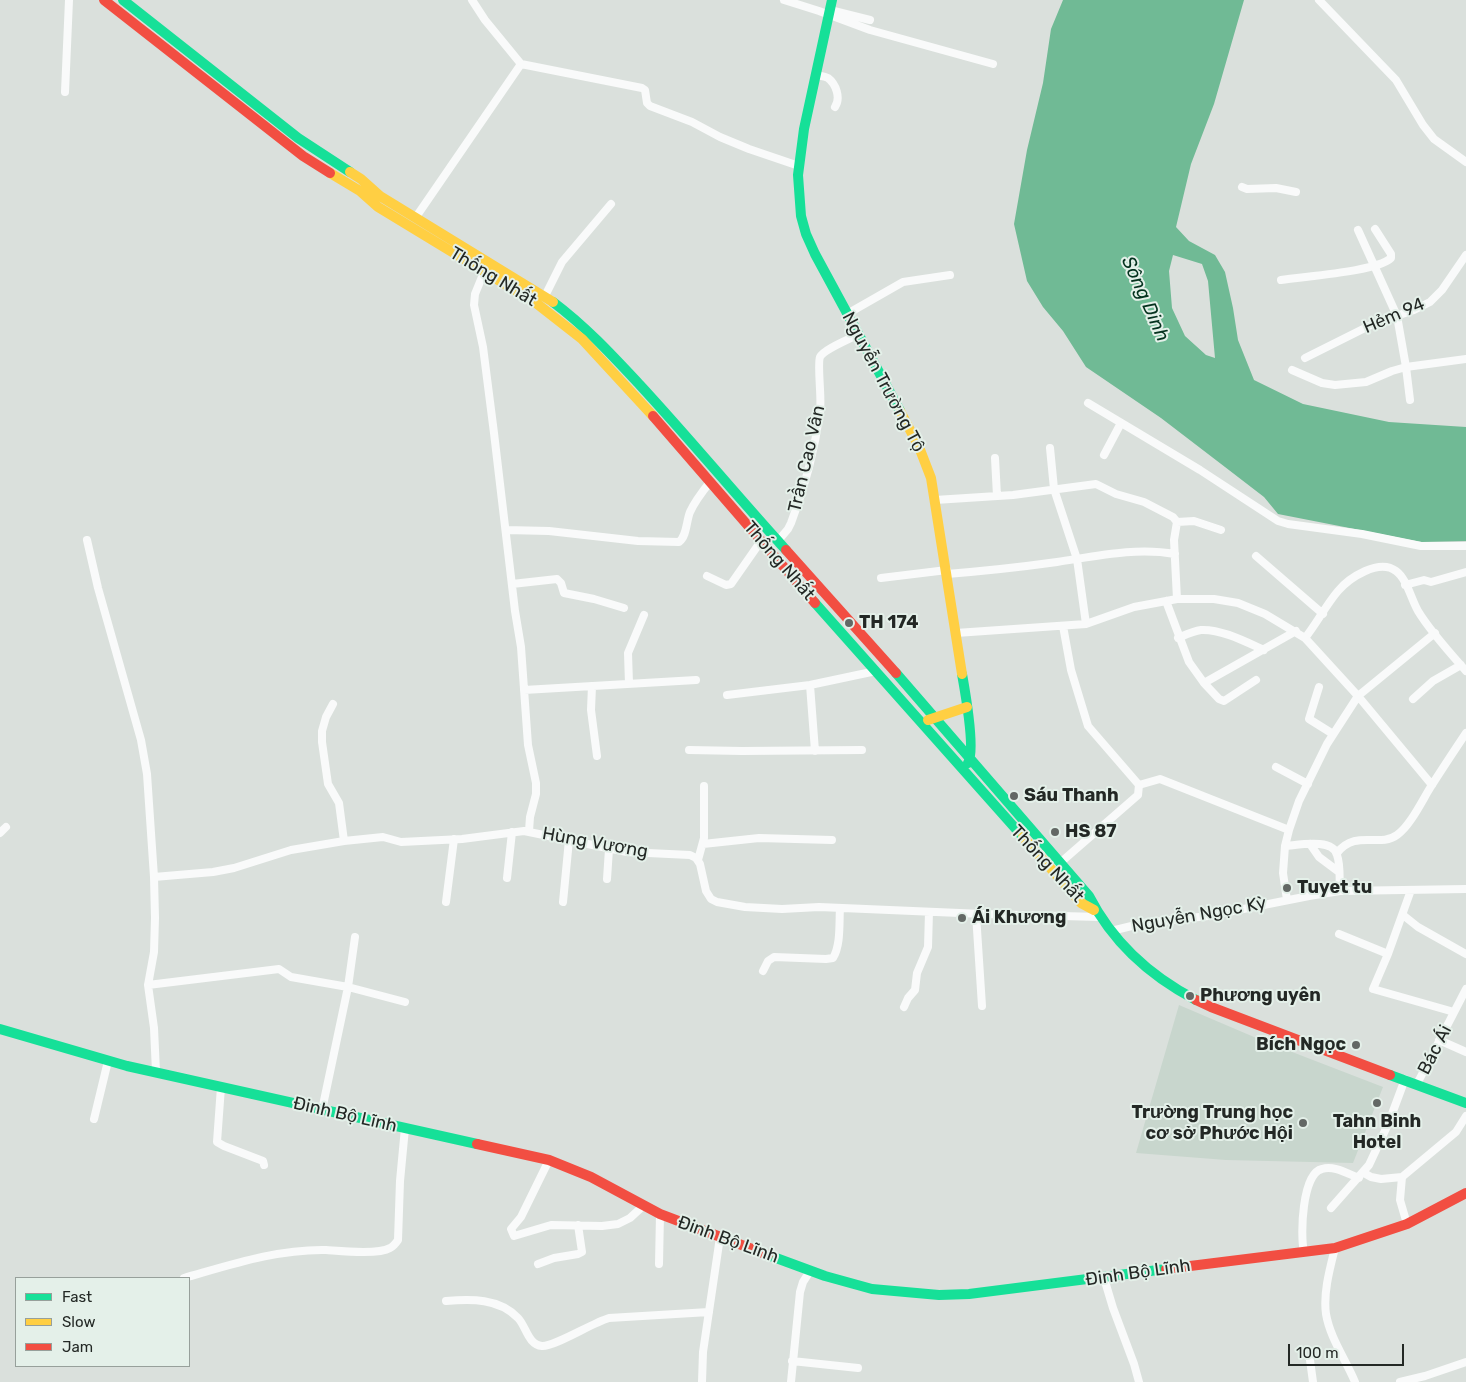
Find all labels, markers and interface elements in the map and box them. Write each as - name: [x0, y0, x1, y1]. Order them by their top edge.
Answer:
- street label: Thống Nhất: [446, 243, 540, 311]
- water label: Sông Dinh: [1116, 253, 1174, 345]
- street label: Hẻm 94: [1360, 293, 1428, 339]
- street label: Nguyễn Trường Tộ: [837, 308, 929, 456]
- street label: Trần Cao Vân: [784, 403, 830, 515]
- street label: Thống Nhất: [739, 517, 819, 605]
- place label: TH 174: [859, 612, 919, 634]
- marker: TH 174: [843, 617, 855, 629]
- place label: Sáu Thanh: [1024, 785, 1119, 807]
- marker: Sáu Thanh: [1008, 790, 1020, 802]
- street label: Thống Nhất: [1006, 821, 1088, 907]
- place label: HS 87: [1065, 821, 1117, 843]
- street label: Hùng Vương: [540, 823, 650, 863]
- marker: HS 87: [1049, 826, 1061, 838]
- place label: Tuyet tu: [1297, 877, 1372, 899]
- marker: Tuyet tu: [1281, 882, 1293, 894]
- street label: Nguyễn Ngọc Kỳ: [1130, 893, 1268, 937]
- place label: Ái Khương: [972, 907, 1066, 929]
- marker: Ái Khương: [956, 912, 968, 924]
- place label: Phương uyên: [1200, 985, 1321, 1007]
- marker: Phương uyên: [1184, 990, 1196, 1002]
- street label: Bác Ái: [1413, 1022, 1457, 1078]
- place label: Bích Ngọc: [1256, 1034, 1346, 1056]
- marker: Bích Ngọc: [1350, 1039, 1362, 1051]
- street label: Đinh Bộ Lĩnh: [291, 1093, 399, 1137]
- marker: Tahn Binh Hotel: [1371, 1097, 1383, 1109]
- place label: Trường Trung học cơ sở Phước Hội: [1132, 1102, 1293, 1144]
- place label: Tahn Binh Hotel: [1333, 1111, 1421, 1154]
- marker: Trường Trung học cơ sở Phước Hội: [1297, 1117, 1309, 1129]
- street label: Đinh Bộ Lĩnh: [675, 1212, 781, 1268]
- street label: Đinh Bộ Lĩnh: [1084, 1255, 1192, 1291]
- legend: [15, 1277, 190, 1367]
- text: Fast: [62, 1288, 92, 1306]
- text: Slow: [62, 1313, 95, 1331]
- scale bar: [1291, 1334, 1407, 1366]
- text: Jam: [62, 1338, 93, 1356]
- text: 100 m: [1296, 1344, 1338, 1362]

